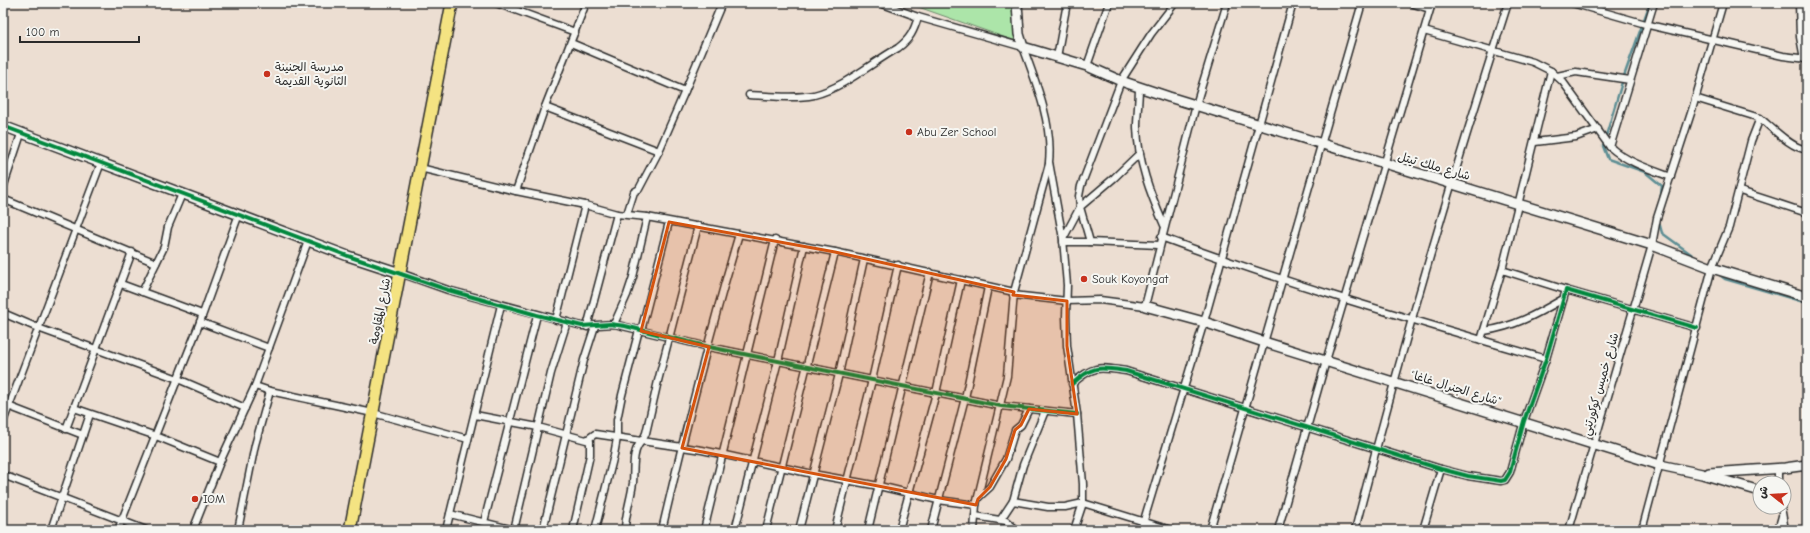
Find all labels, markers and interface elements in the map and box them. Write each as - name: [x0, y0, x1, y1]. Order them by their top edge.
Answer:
- scale bar: [20, 18, 139, 44]
- text: 100 m: [26, 25, 59, 39]
- place label: مدرسة الجنينة الثانوية القديمة: [275, 60, 347, 89]
- marker: مدرسة الجنينة الثانوية القديمة: [262, 69, 272, 79]
- place label: Abu Zer School: [917, 125, 996, 139]
- marker: Abu Zer School: [904, 127, 914, 137]
- street label: شارع ملك تيتل: [1396, 149, 1472, 185]
- place label: Souk Koyongat: [1092, 272, 1169, 286]
- marker: Souk Koyongat: [1079, 274, 1089, 284]
- street label: شارع المقاومة: [367, 277, 395, 346]
- street label: شارع خميس كوكورتني: [1579, 331, 1625, 438]
- street label: "شارع الجنرال غاغا": [1409, 368, 1503, 410]
- north arrow: [1752, 475, 1792, 515]
- text: ش: [1755, 485, 1771, 500]
- place label: IOM: [203, 492, 225, 506]
- marker: IOM: [190, 494, 200, 504]

